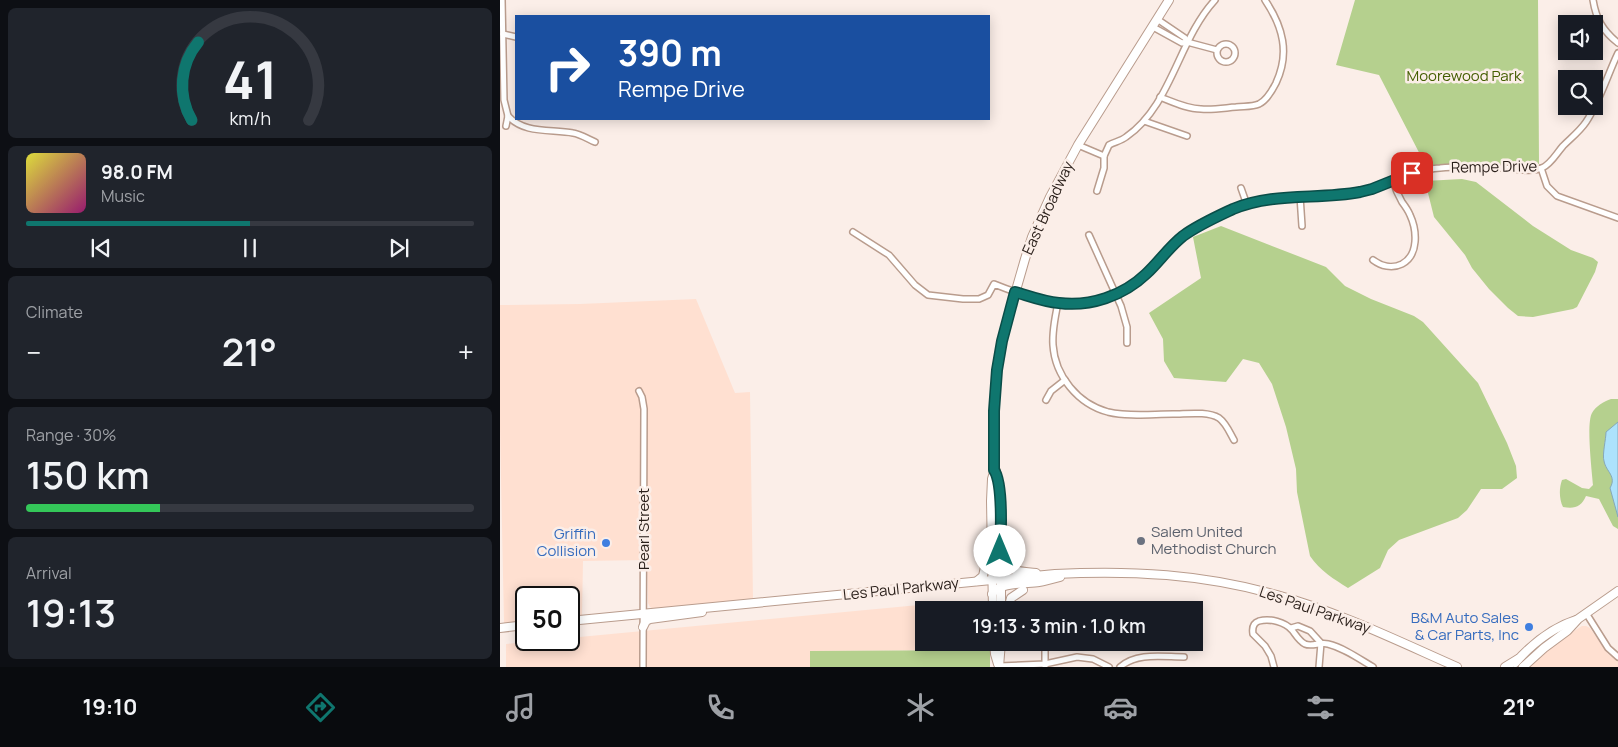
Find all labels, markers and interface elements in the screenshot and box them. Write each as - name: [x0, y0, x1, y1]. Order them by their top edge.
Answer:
- map controls: [1558, 15, 1603, 115]
- button: sound: [1558, 15, 1603, 60]
- text: 390 m: [618, 29, 722, 77]
- icon: right: [535, 35, 600, 100]
- text: 41: [223, 44, 277, 115]
- park label: Moorewood Park: [1407, 65, 1522, 86]
- button: search: [1558, 70, 1603, 115]
- text: Rempe Drive: [618, 74, 745, 104]
- text: km/h: [229, 106, 271, 130]
- pin: [1391, 152, 1433, 194]
- street label: Rempe Drive: [1451, 155, 1538, 178]
- street label: East Broadway: [1017, 157, 1078, 258]
- text: 98.0 FM: [101, 159, 173, 185]
- icon: arrive: [1398, 159, 1426, 187]
- text: Music: [101, 185, 145, 207]
- icon: previous: [87, 234, 115, 262]
- icon: pause: [236, 234, 264, 262]
- icon: next: [385, 234, 413, 262]
- text: Climate: [26, 301, 83, 323]
- text: 21°: [222, 325, 277, 377]
- text: −: [26, 333, 41, 371]
- text: +: [458, 333, 474, 371]
- text: Range · 30%: [26, 424, 116, 446]
- text: 150 km: [26, 448, 150, 500]
- street label: Pearl Street: [633, 488, 654, 570]
- place label: Salem United Methodist Church: [1151, 521, 1277, 559]
- place label: Griffin Collision: [537, 523, 596, 561]
- position arrow: [973, 524, 1025, 576]
- marker: Salem United Methodist Church: [1135, 535, 1147, 547]
- marker: Griffin Collision: [600, 537, 612, 549]
- text: Arrival: [26, 562, 72, 584]
- street label: Les Paul Parkway: [842, 572, 960, 605]
- street label: Les Paul Parkway: [1257, 581, 1374, 638]
- text: 19:13: [26, 586, 116, 638]
- speed limit sign: 50: [515, 586, 580, 651]
- place label: B&M Auto Sales & Car Parts, Inc: [1411, 607, 1519, 645]
- text: 19:13 · 3 min · 1.0 km: [972, 613, 1146, 639]
- marker: B&M Auto Sales & Car Parts, Inc: [1523, 621, 1535, 633]
- icon: directions: [303, 690, 338, 725]
- icon: music: [503, 690, 538, 725]
- icon: phone: [703, 690, 738, 725]
- icon: climate: [903, 690, 938, 725]
- icon: car: [1103, 690, 1138, 725]
- icon: filters: [1303, 690, 1338, 725]
- text: 19:10: [83, 692, 137, 722]
- text: 21°: [1503, 692, 1535, 722]

